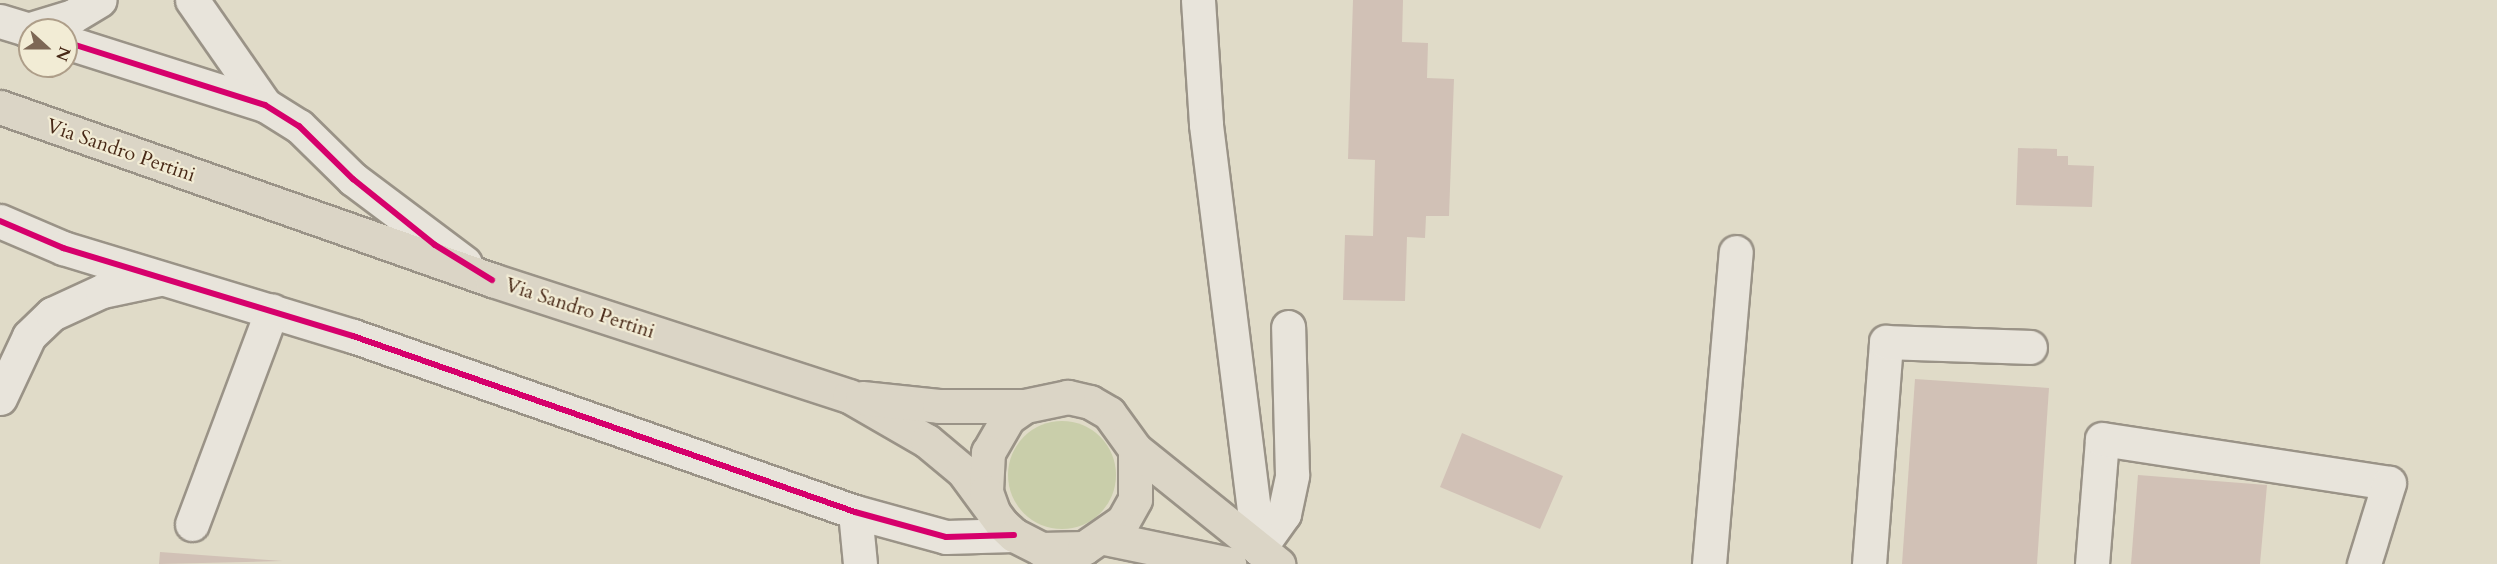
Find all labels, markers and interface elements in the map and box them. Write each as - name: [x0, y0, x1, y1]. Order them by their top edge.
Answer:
- north arrow: [18, 18, 78, 78]
- text: N: [50, 43, 76, 64]
- street label: Via Sandro Pertini: [44, 113, 198, 187]
- street label: Via Sandro Pertini: [502, 273, 658, 343]

